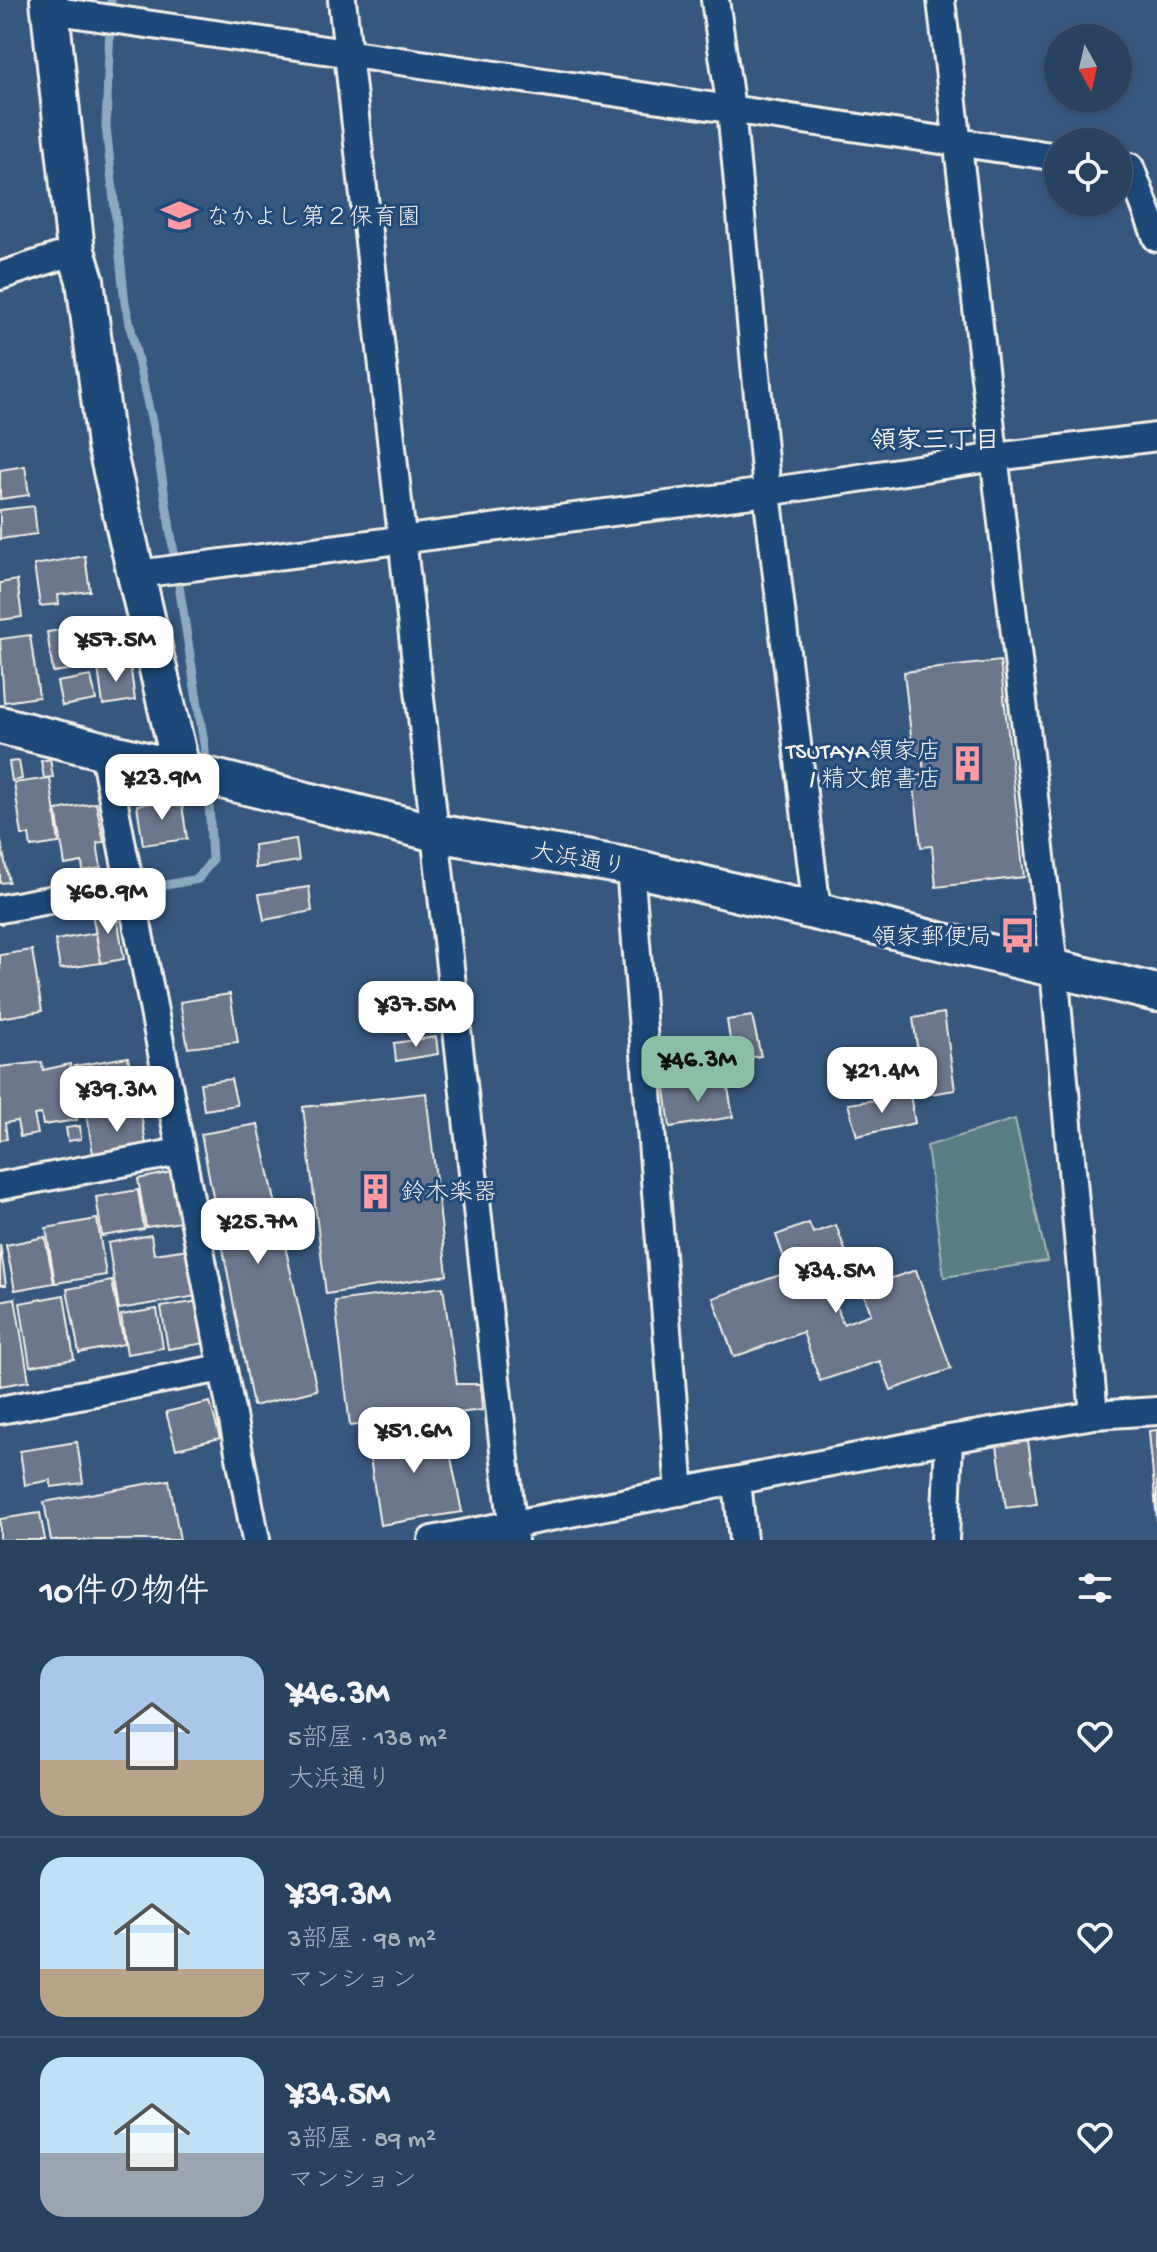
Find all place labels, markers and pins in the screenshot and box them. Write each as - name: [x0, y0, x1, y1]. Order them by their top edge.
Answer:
- school or university icon: なかよし第２保育園: [161, 197, 199, 235]
- place label: なかよし第２保育園: [206, 204, 421, 234]
- pin: ¥57.5M: [51, 616, 181, 684]
- place label: TSUTAYA領家店 / 精文館書店: [784, 738, 941, 796]
- building icon: TSUTAYA領家店 / 精文館書店: [948, 745, 986, 783]
- pin: ¥23.9M: [97, 754, 227, 822]
- pin: ¥68.9M: [43, 868, 173, 936]
- bus stop icon: 領家郵便局: [999, 917, 1037, 955]
- place label: 領家郵便局: [872, 924, 992, 954]
- pin: ¥37.5M: [351, 981, 481, 1049]
- pin: ¥46.3M: [633, 1036, 763, 1104]
- pin: ¥21.4M: [817, 1047, 947, 1115]
- pin: ¥39.3M: [52, 1066, 182, 1134]
- building icon: 鈴木楽器: [356, 1172, 394, 1210]
- place label: 鈴木楽器: [401, 1179, 497, 1209]
- pin: ¥25.7M: [193, 1198, 323, 1266]
- pin: ¥34.5M: [771, 1247, 901, 1315]
- pin: ¥51.6M: [349, 1407, 479, 1475]

